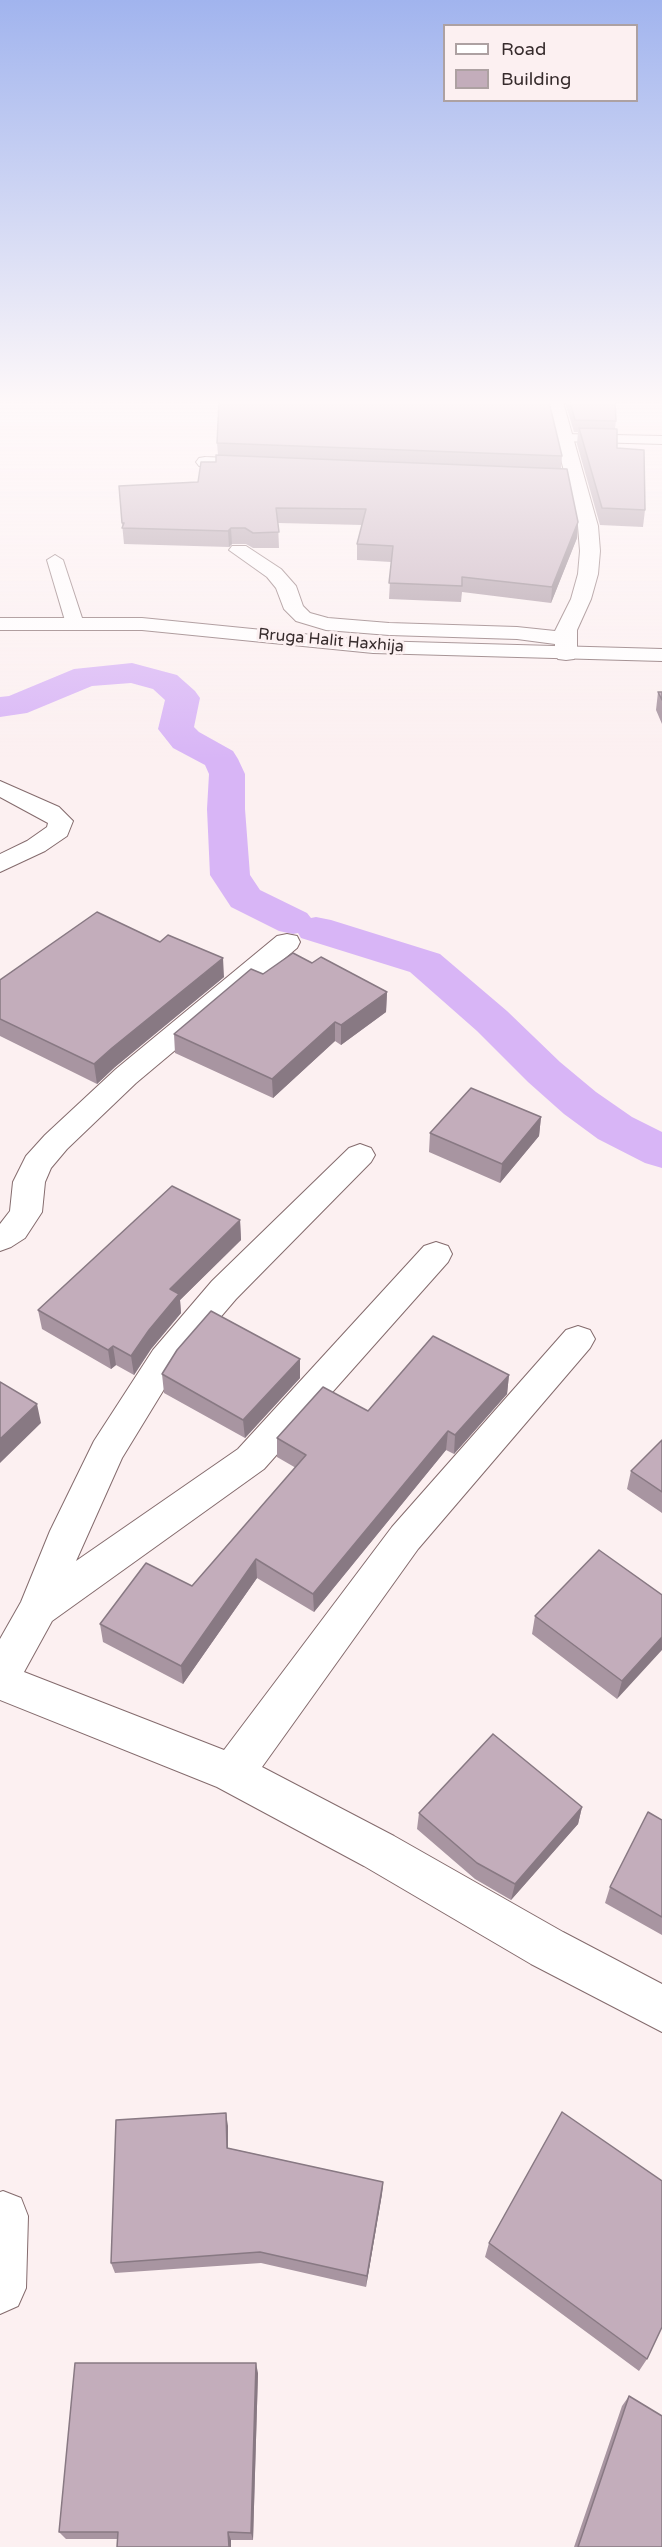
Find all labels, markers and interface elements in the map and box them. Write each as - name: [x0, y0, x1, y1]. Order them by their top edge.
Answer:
- legend: [443, 24, 638, 102]
- text: Road: [501, 38, 546, 60]
- text: Building: [501, 68, 571, 90]
- street label: Rruga Halit Haxhija: [257, 625, 405, 657]

